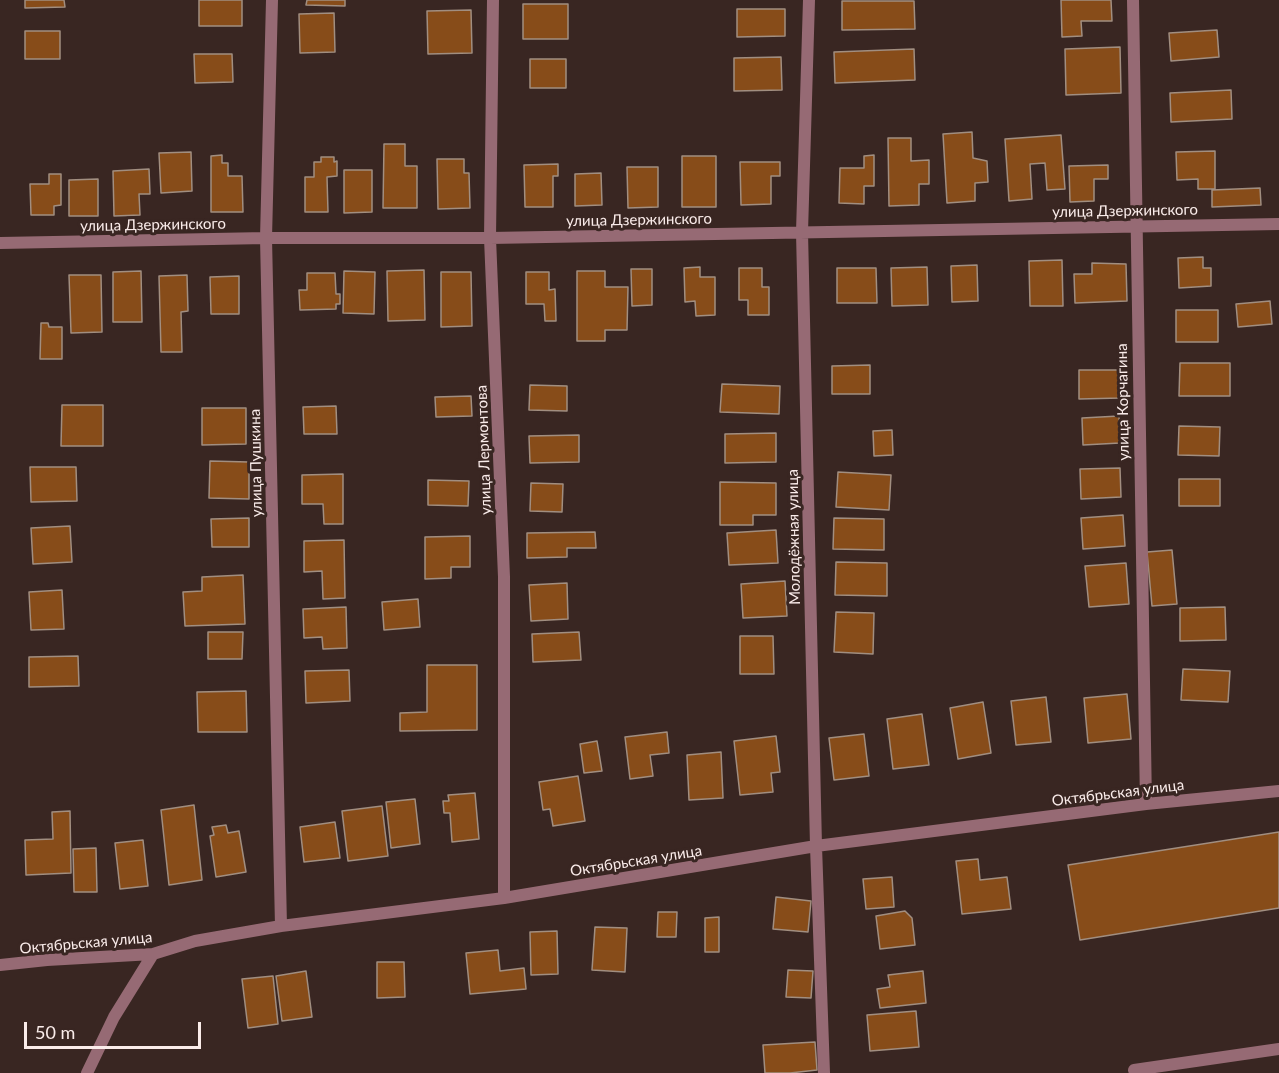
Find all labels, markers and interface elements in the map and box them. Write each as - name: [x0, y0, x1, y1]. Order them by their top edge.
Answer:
- street label: улица Дзержинского: [1052, 201, 1198, 221]
- street label: улица Дзержинского: [566, 210, 712, 230]
- street label: улица Дзержинского: [80, 215, 226, 235]
- street label: улица Корчагина: [1113, 343, 1133, 461]
- street label: улица Лермонтова: [473, 385, 495, 515]
- street label: улица Пушкина: [246, 409, 266, 517]
- street label: Молодёжная улица: [784, 469, 804, 605]
- street label: Октябрьская улица: [1051, 776, 1185, 810]
- street label: Октябрьская улица: [569, 842, 703, 880]
- street label: Октябрьская улица: [19, 928, 153, 958]
- scale bar: [27, 1010, 204, 1048]
- text: 50 m: [35, 1021, 75, 1043]

